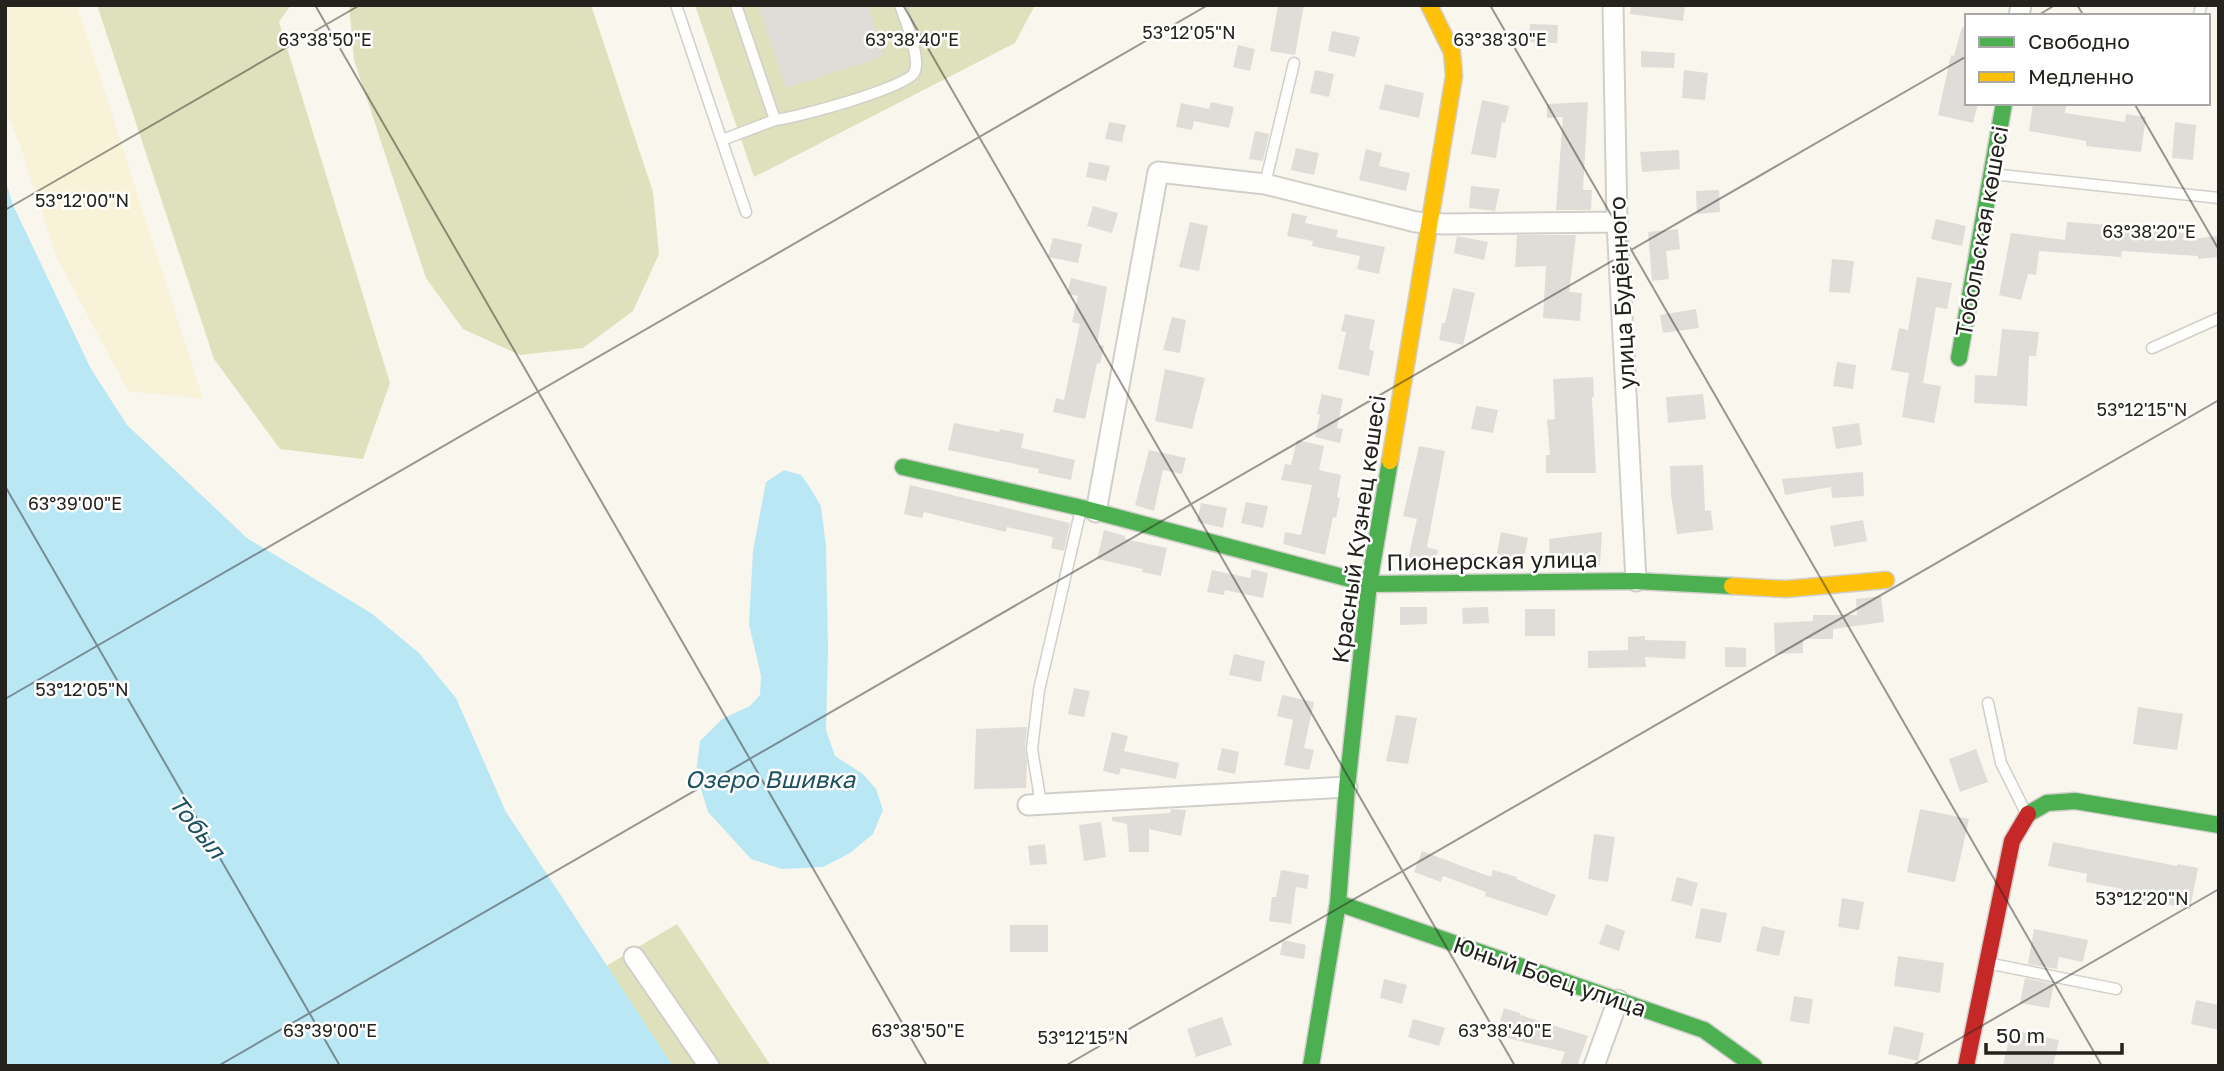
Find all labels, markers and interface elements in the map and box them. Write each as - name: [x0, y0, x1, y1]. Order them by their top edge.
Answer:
- legend: [1965, 14, 2210, 105]
- text: 53°12'05"N: [1142, 21, 1236, 43]
- text: 63°38'50"E: [278, 28, 372, 50]
- text: 63°38'40"E: [865, 28, 959, 50]
- text: 63°38'30"E: [1453, 28, 1547, 50]
- text: Свободно: [2028, 28, 2130, 54]
- text: Медленно: [2028, 63, 2134, 89]
- street label: Тобольская көшесі: [1949, 123, 2013, 339]
- text: 53°12'00"N: [35, 189, 129, 211]
- street label: улица Будённого: [1602, 196, 1640, 390]
- text: 63°38'20"E: [2102, 220, 2196, 242]
- street label: Красный Кузнец көшесі: [1325, 393, 1391, 665]
- text: 53°12'15"N: [2097, 398, 2188, 420]
- text: 63°39'00"E: [28, 492, 122, 514]
- street label: Пионерская улица: [1386, 544, 1598, 576]
- text: 53°12'05"N: [35, 678, 129, 700]
- water label: Озеро Вшивка: [685, 764, 857, 793]
- water label: Тобыл: [164, 789, 233, 865]
- text: 53°12'20"N: [2095, 887, 2189, 909]
- street label: Юный Боец улица: [1450, 930, 1650, 1022]
- scale bar: [1986, 1012, 2122, 1056]
- text: 63°39'00"E: [283, 1019, 377, 1041]
- text: 63°38'50"E: [871, 1019, 965, 1041]
- text: 63°38'40"E: [1458, 1019, 1552, 1041]
- text: 50 m: [1996, 1022, 2045, 1048]
- text: 53°12'15"N: [1038, 1026, 1129, 1048]

